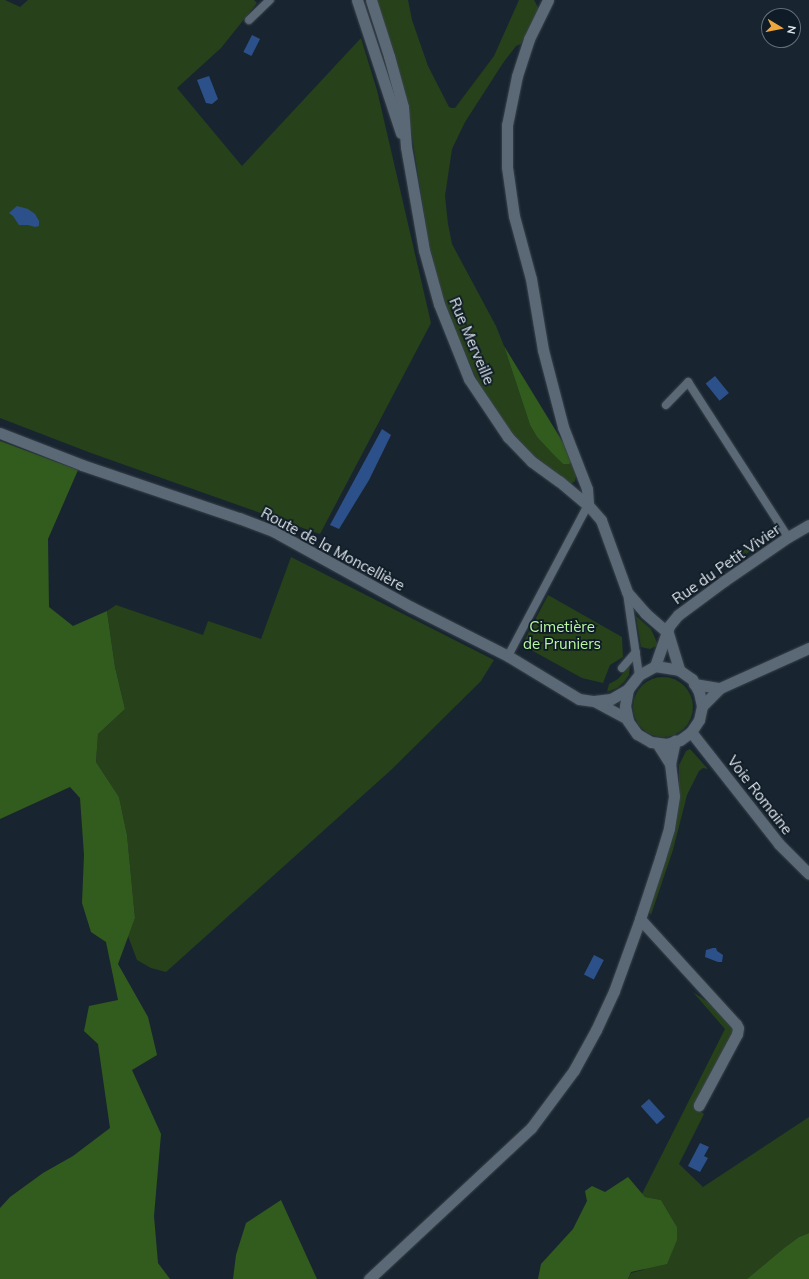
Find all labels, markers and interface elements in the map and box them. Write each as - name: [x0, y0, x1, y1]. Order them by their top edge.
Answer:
- north arrow: [761, 8, 801, 48]
- text: N: [784, 25, 799, 35]
- street label: Rue Merveille: [446, 295, 498, 387]
- street label: Route de la Moncellière: [258, 503, 408, 595]
- street label: Rue du Petit Vivier: [669, 520, 783, 608]
- park label: Cimetière de Pruniers: [523, 617, 601, 652]
- street label: Voie Romaine: [724, 752, 796, 838]

